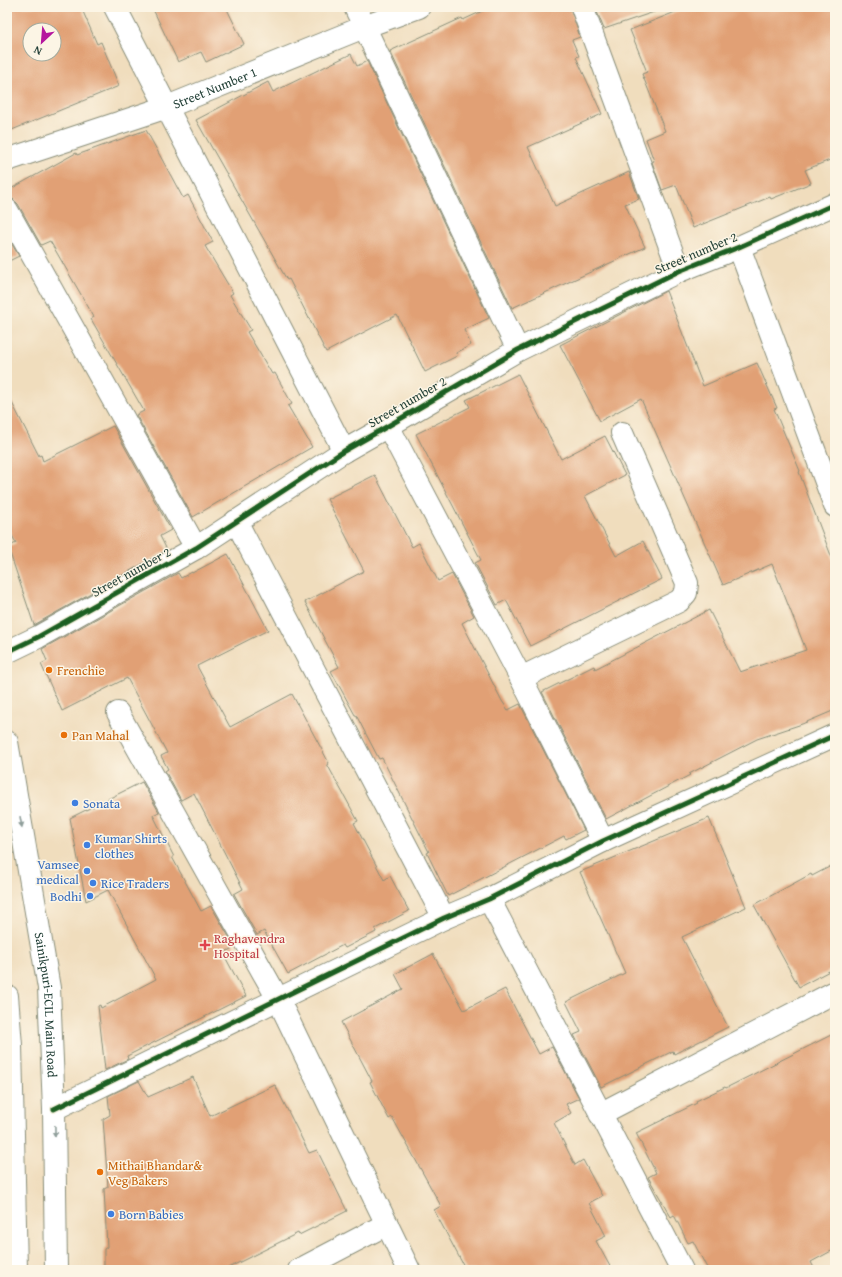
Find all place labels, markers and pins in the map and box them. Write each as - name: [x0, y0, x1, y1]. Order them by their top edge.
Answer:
- place label: Frenchie: [57, 661, 105, 680]
- marker: Frenchie: [44, 665, 54, 675]
- place label: Pan Mahal: [72, 726, 130, 745]
- marker: Pan Mahal: [59, 730, 69, 740]
- place label: Sonata: [83, 794, 121, 813]
- marker: Sonata: [70, 798, 80, 808]
- place label: Kumar Shirts clothes: [95, 829, 167, 863]
- marker: Kumar Shirts clothes: [82, 840, 92, 850]
- place label: Vamsee medical: [36, 855, 79, 889]
- marker: Vamsee medical: [82, 866, 92, 876]
- place label: Rice Traders: [101, 874, 169, 893]
- marker: Rice Traders: [88, 878, 98, 888]
- place label: Bodhi: [50, 887, 82, 906]
- marker: Bodhi: [85, 891, 95, 901]
- place label: Raghavendra Hospital: [214, 929, 286, 963]
- marker: Raghavendra Hospital: [199, 939, 211, 951]
- place label: Mithai Bhandar& Veg Bakers: [108, 1156, 202, 1190]
- marker: Mithai Bhandar& Veg Bakers: [95, 1167, 105, 1177]
- place label: Born Babies: [119, 1205, 184, 1224]
- marker: Born Babies: [106, 1209, 116, 1219]

